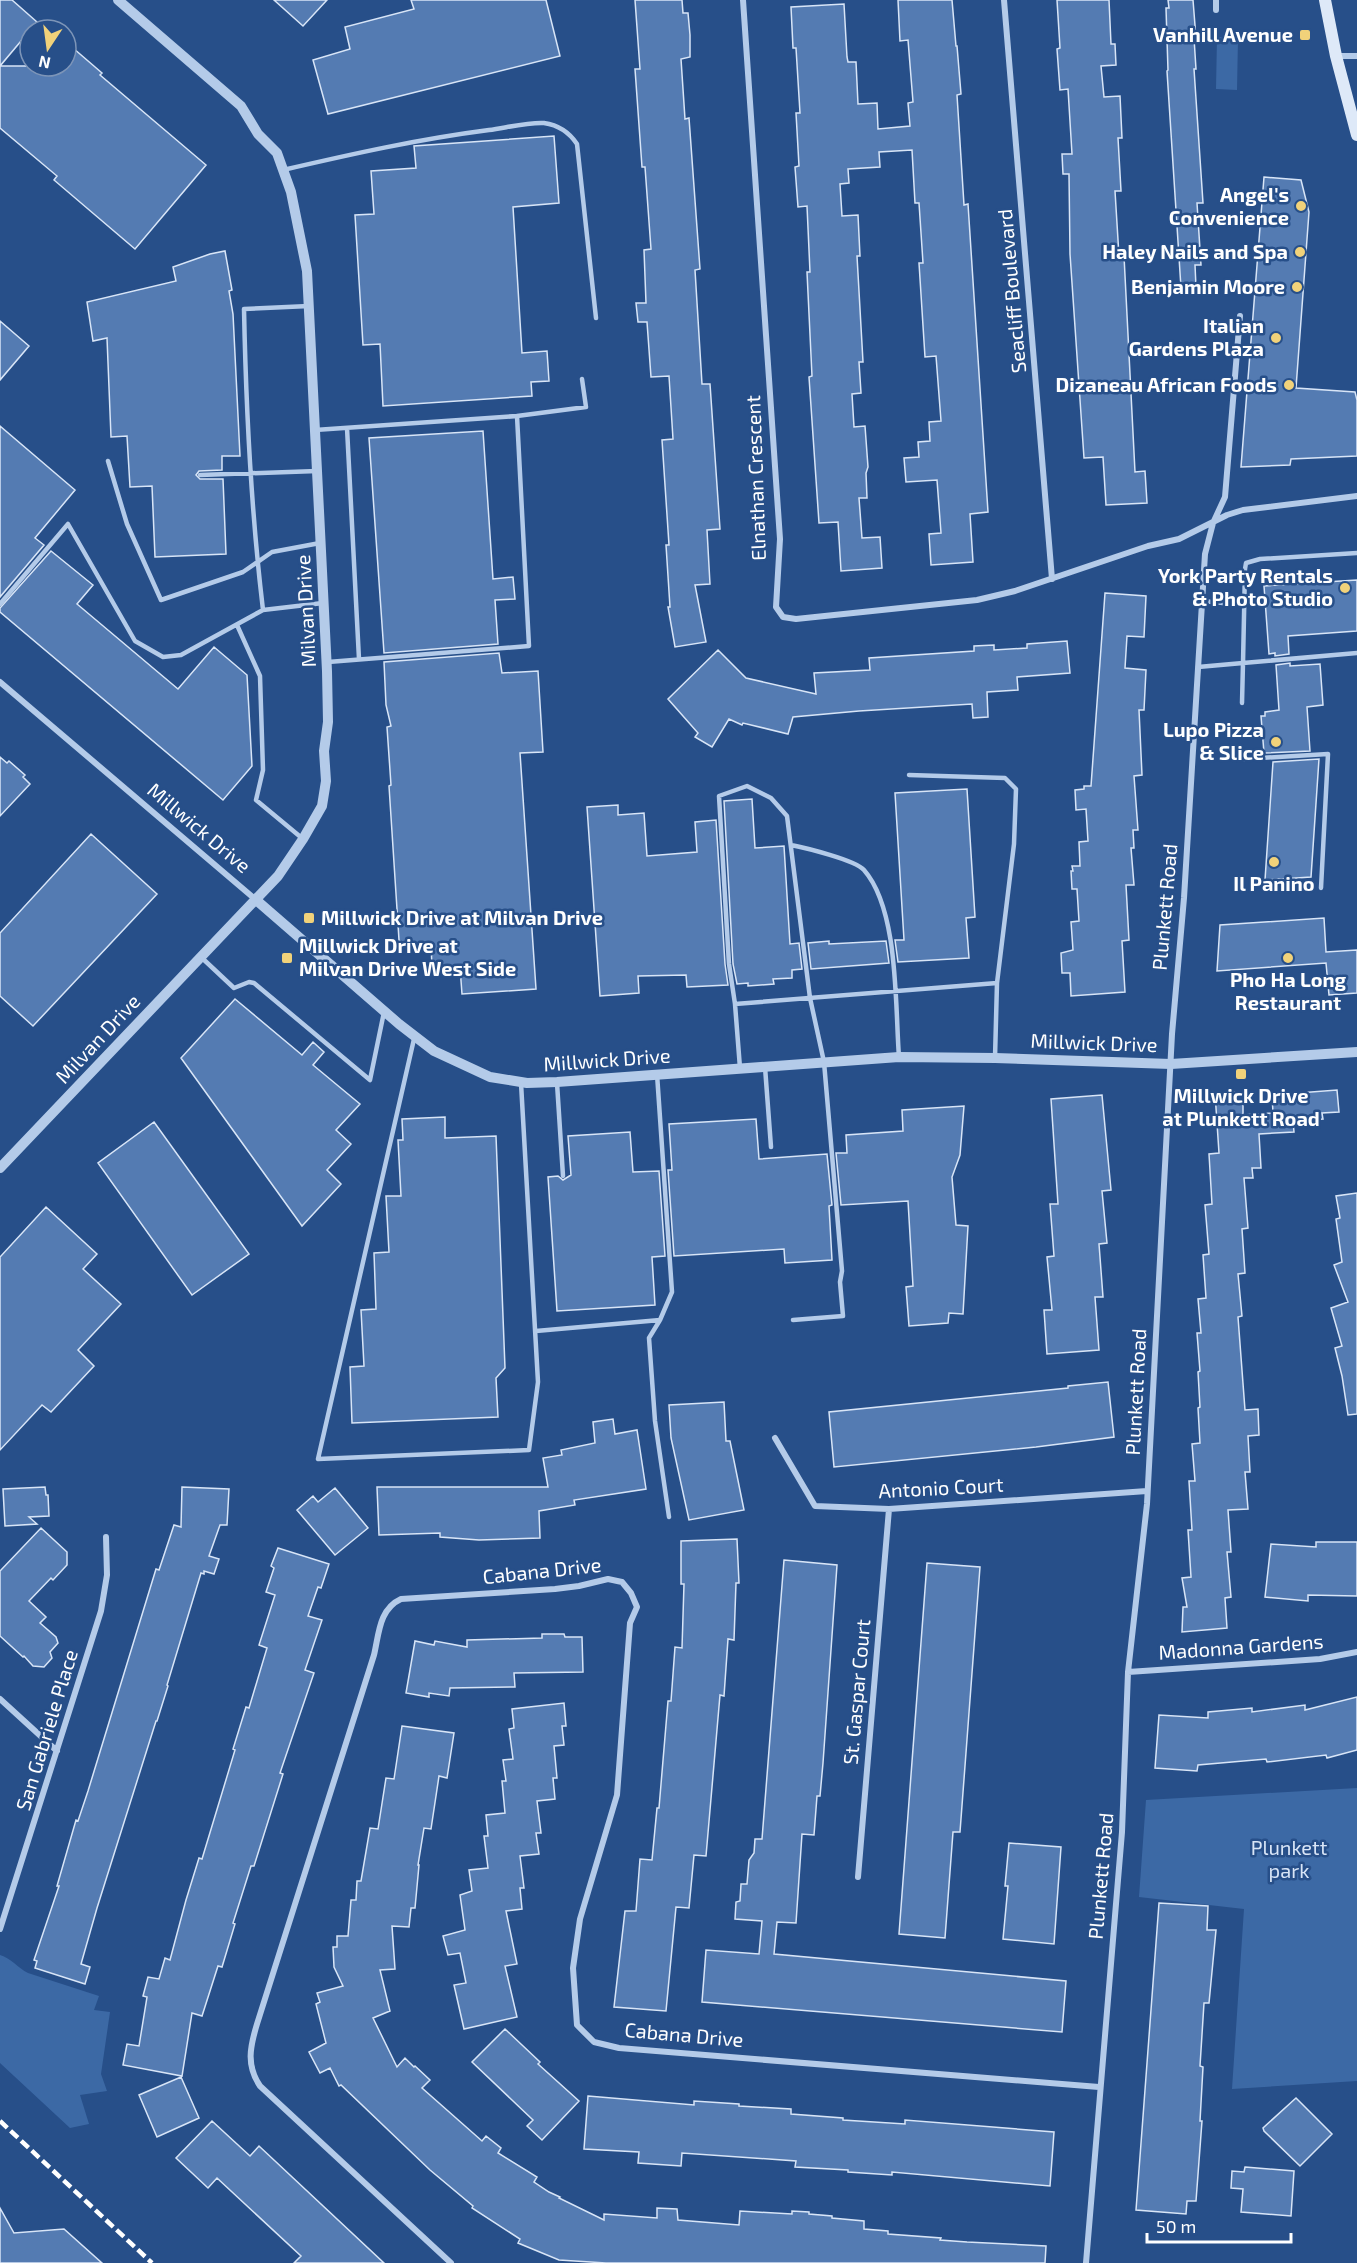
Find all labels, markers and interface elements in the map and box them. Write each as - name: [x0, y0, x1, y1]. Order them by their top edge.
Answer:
- north arrow: [18, 18, 78, 78]
- place label: Vanhill Avenue: [1153, 22, 1293, 46]
- marker: Vanhill Avenue: [1298, 28, 1312, 42]
- text: N: [37, 53, 52, 74]
- place label: Angel's Convenience: [1169, 182, 1289, 229]
- marker: Angel's Convenience: [1294, 199, 1308, 213]
- street label: Seacliff Boulevard: [992, 208, 1030, 374]
- place label: Haley Nails and Spa: [1102, 239, 1288, 264]
- marker: Haley Nails and Spa: [1293, 245, 1307, 259]
- place label: Benjamin Moore: [1131, 274, 1285, 298]
- marker: Benjamin Moore: [1290, 280, 1304, 294]
- place label: Italian Gardens Plaza: [1129, 313, 1264, 360]
- marker: Italian Gardens Plaza: [1269, 331, 1283, 345]
- place label: Dizaneau African Foods: [1056, 372, 1277, 396]
- marker: Dizaneau African Foods: [1282, 378, 1296, 392]
- street label: Elnathan Crescent: [740, 394, 770, 561]
- street label: Milvan Drive: [290, 554, 320, 668]
- place label: York Party Rentals & Photo Studio: [1158, 563, 1333, 610]
- marker: York Party Rentals & Photo Studio: [1338, 581, 1352, 595]
- place label: Lupo Pizza & Slice: [1163, 717, 1264, 764]
- marker: Lupo Pizza & Slice: [1269, 735, 1283, 749]
- street label: Millwick Drive: [143, 777, 256, 877]
- street label: Plunkett Road: [1147, 843, 1181, 971]
- marker: Il Panino: [1267, 855, 1281, 869]
- place label: Il Panino: [1233, 871, 1315, 895]
- place label: Millwick Drive at Milvan Drive: [321, 905, 603, 929]
- marker: Millwick Drive at Milvan Drive: [302, 911, 316, 925]
- place label: Millwick Drive at Milvan Drive West Side: [299, 933, 516, 980]
- marker: Millwick Drive at Milvan Drive West Side: [280, 951, 294, 965]
- marker: Pho Ha Long Restaurant: [1281, 951, 1295, 965]
- place label: Pho Ha Long Restaurant: [1230, 967, 1346, 1014]
- street label: Milvan Drive: [50, 989, 145, 1088]
- street label: Millwick Drive: [1030, 1028, 1158, 1056]
- street label: Millwick Drive: [543, 1043, 671, 1075]
- marker: Millwick Drive at Plunkett Road: [1234, 1067, 1248, 1081]
- place label: Millwick Drive at Plunkett Road: [1162, 1083, 1320, 1130]
- street label: Plunkett Road: [1120, 1328, 1150, 1456]
- street label: Antonio Court: [878, 1472, 1004, 1502]
- street label: Cabana Drive: [481, 1552, 602, 1588]
- street label: St. Gaspar Court: [838, 1618, 874, 1766]
- street label: Madonna Gardens: [1158, 1628, 1324, 1664]
- street label: San Gabriele Place: [10, 1646, 82, 1813]
- street label: Plunkett Road: [1083, 1812, 1117, 1940]
- park label: Plunkett park: [1251, 1835, 1328, 1882]
- street label: Cabana Drive: [624, 2017, 745, 2051]
- scale bar: [1147, 2206, 1291, 2244]
- text: 50 m: [1156, 2215, 1196, 2237]

